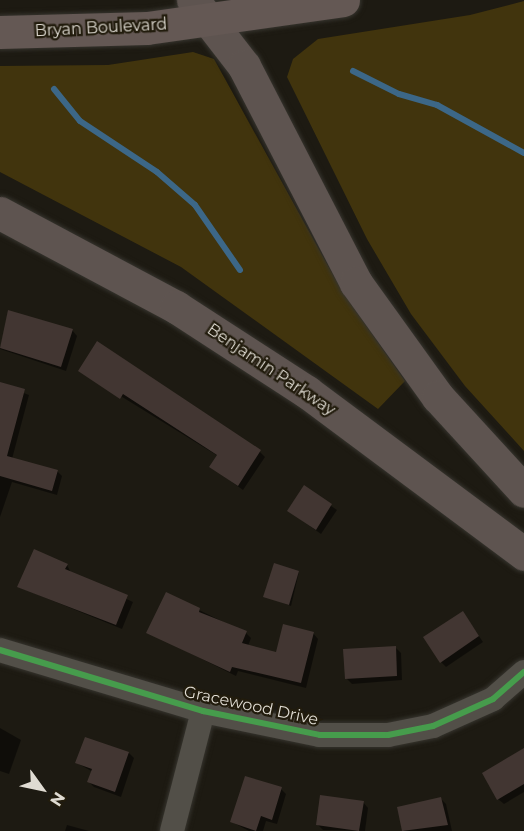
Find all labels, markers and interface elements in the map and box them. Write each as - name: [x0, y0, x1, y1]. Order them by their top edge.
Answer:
- street label: Bryan Boulevard: [34, 15, 168, 41]
- street label: Benjamin Parkway: [203, 320, 339, 420]
- street label: Gracewood Drive: [182, 682, 320, 730]
- north arrow: [12, 759, 72, 819]
- text: N: [46, 788, 69, 810]

